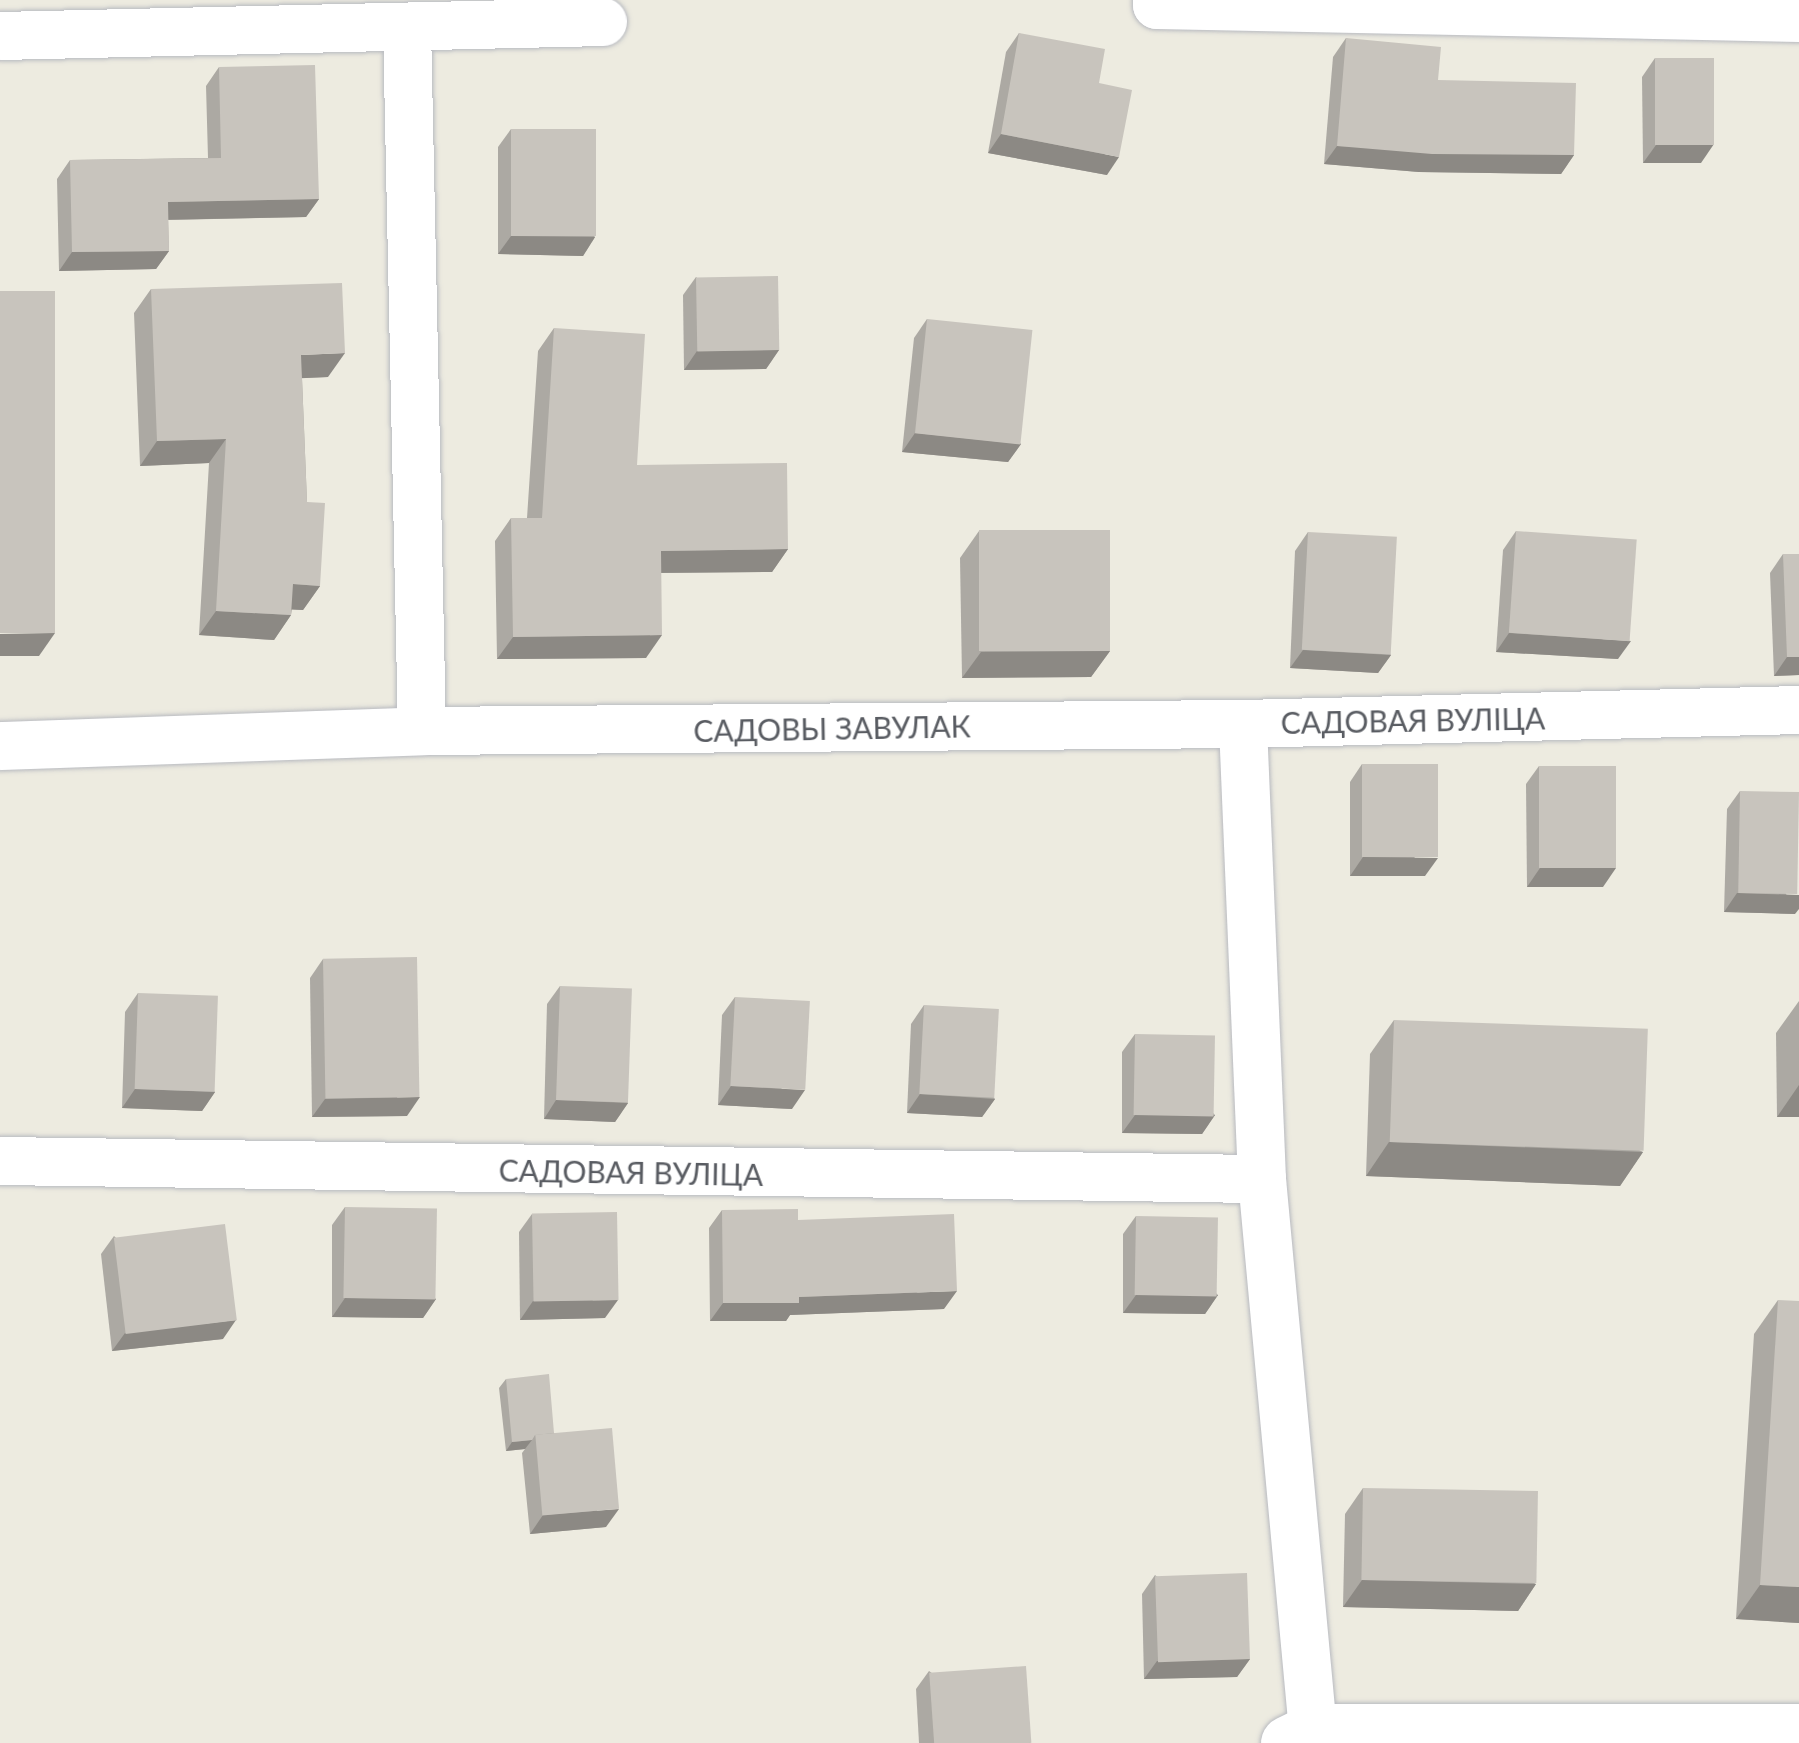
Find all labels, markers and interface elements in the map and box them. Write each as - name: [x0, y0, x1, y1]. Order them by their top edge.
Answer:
- street label: САДОВАЯ ВУЛІЦА: [1280, 700, 1546, 740]
- street label: САДОВЫ ЗАВУЛАК: [693, 708, 971, 748]
- street label: САДОВАЯ ВУЛІЦА: [498, 1152, 764, 1192]

